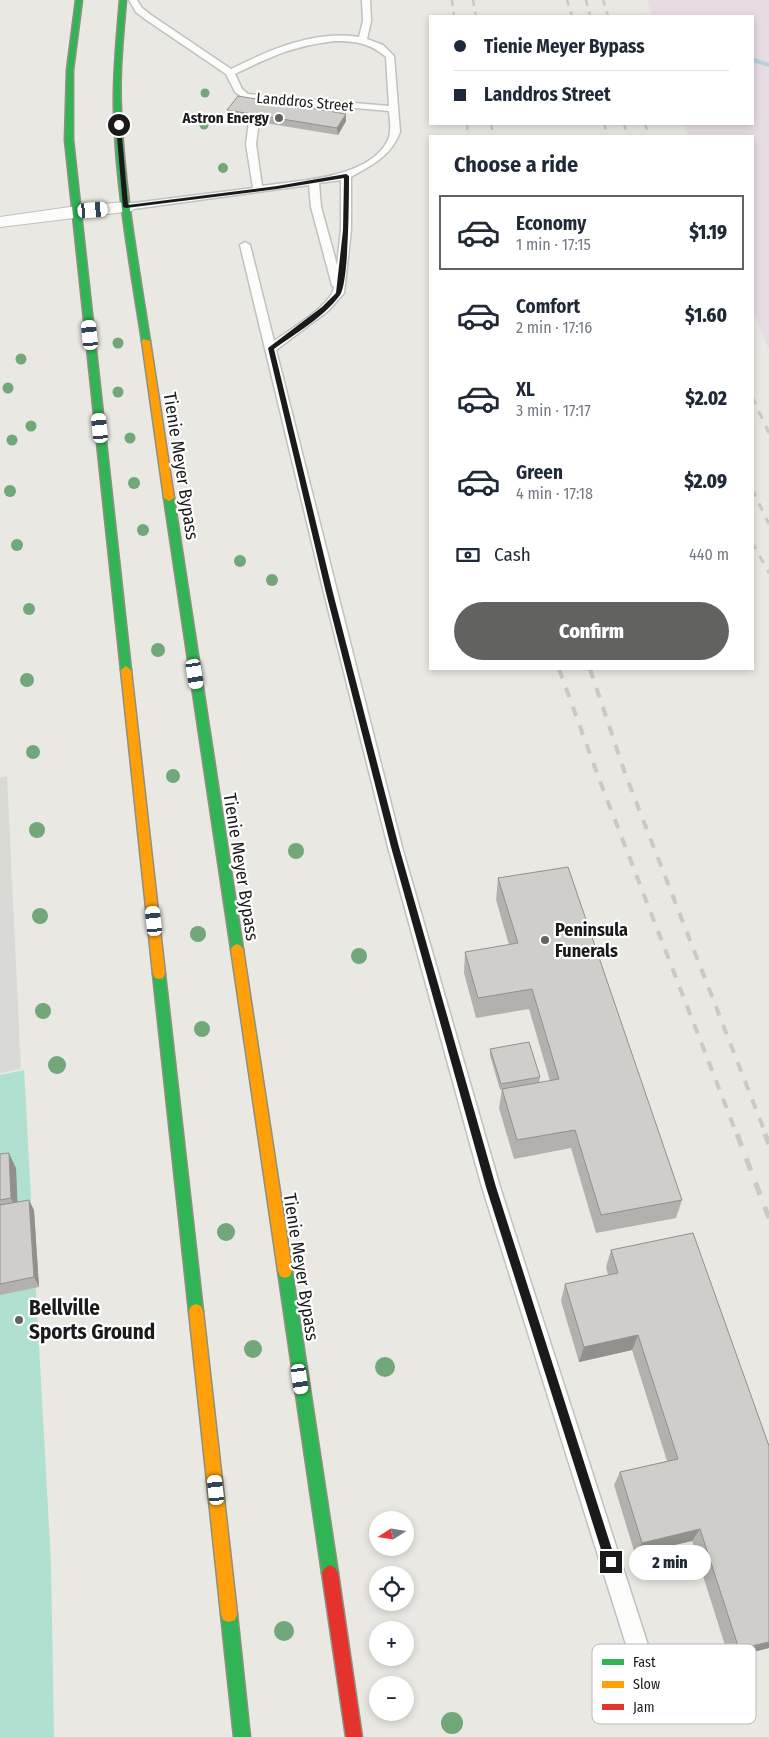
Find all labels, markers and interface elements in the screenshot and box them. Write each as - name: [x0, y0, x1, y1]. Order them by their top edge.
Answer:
- text: Tienie Meyer Bypass: [484, 35, 645, 58]
- text: Landdros Street: [484, 83, 611, 106]
- street label: Landdros Street: [256, 89, 354, 115]
- place label: Astron Energy: [182, 109, 270, 127]
- marker: Astron Energy: [273, 112, 285, 124]
- route start: [108, 114, 130, 136]
- text: Choose a ride: [454, 151, 578, 178]
- car: [77, 201, 108, 219]
- icon: car: [456, 210, 501, 255]
- text: Economy: [516, 212, 586, 235]
- text: $1.19: [689, 221, 727, 244]
- text: 1 min · 17:15: [516, 235, 591, 254]
- icon: car: [456, 293, 501, 338]
- text: Comfort: [516, 295, 580, 318]
- text: $1.60: [685, 304, 727, 327]
- text: 2 min · 17:16: [516, 318, 592, 337]
- car: [80, 319, 99, 351]
- icon: car: [456, 376, 501, 421]
- text: XL: [516, 378, 535, 401]
- text: $2.02: [685, 387, 727, 410]
- street label: Tienie Meyer Bypass: [158, 391, 204, 542]
- text: 3 min · 17:17: [516, 401, 591, 420]
- car: [90, 412, 109, 444]
- icon: car: [456, 459, 501, 504]
- text: Green: [516, 461, 563, 484]
- text: $2.09: [684, 470, 727, 493]
- text: 4 min · 17:18: [516, 484, 593, 503]
- icon: cash: [454, 541, 482, 569]
- text: Cash: [494, 543, 531, 566]
- text: 440 m: [689, 545, 729, 564]
- button: Confirm: [454, 602, 729, 660]
- car: [185, 658, 204, 690]
- street label: Tienie Meyer Bypass: [218, 792, 264, 943]
- car: [144, 905, 163, 937]
- place label: Peninsula Funerals: [555, 919, 628, 962]
- marker: Peninsula Funerals: [539, 934, 551, 946]
- street label: Tienie Meyer Bypass: [278, 1192, 324, 1343]
- place label: Bellville Sports Ground: [29, 1295, 155, 1345]
- marker: Bellville Sports Ground: [13, 1314, 25, 1326]
- car: [290, 1363, 309, 1395]
- car: [206, 1474, 225, 1506]
- north arrow: [369, 1511, 414, 1556]
- map controls: [369, 1511, 414, 1721]
- callout: 2 min: [628, 1544, 711, 1580]
- route end: [600, 1551, 622, 1573]
- text: 2 min: [652, 1553, 688, 1572]
- button: locate: [369, 1566, 414, 1611]
- button: +: [369, 1621, 414, 1666]
- legend: [592, 1644, 756, 1724]
- text: Fast: [633, 1654, 656, 1671]
- button: −: [369, 1676, 414, 1721]
- text: Slow: [633, 1676, 660, 1693]
- text: Jam: [633, 1699, 654, 1716]

